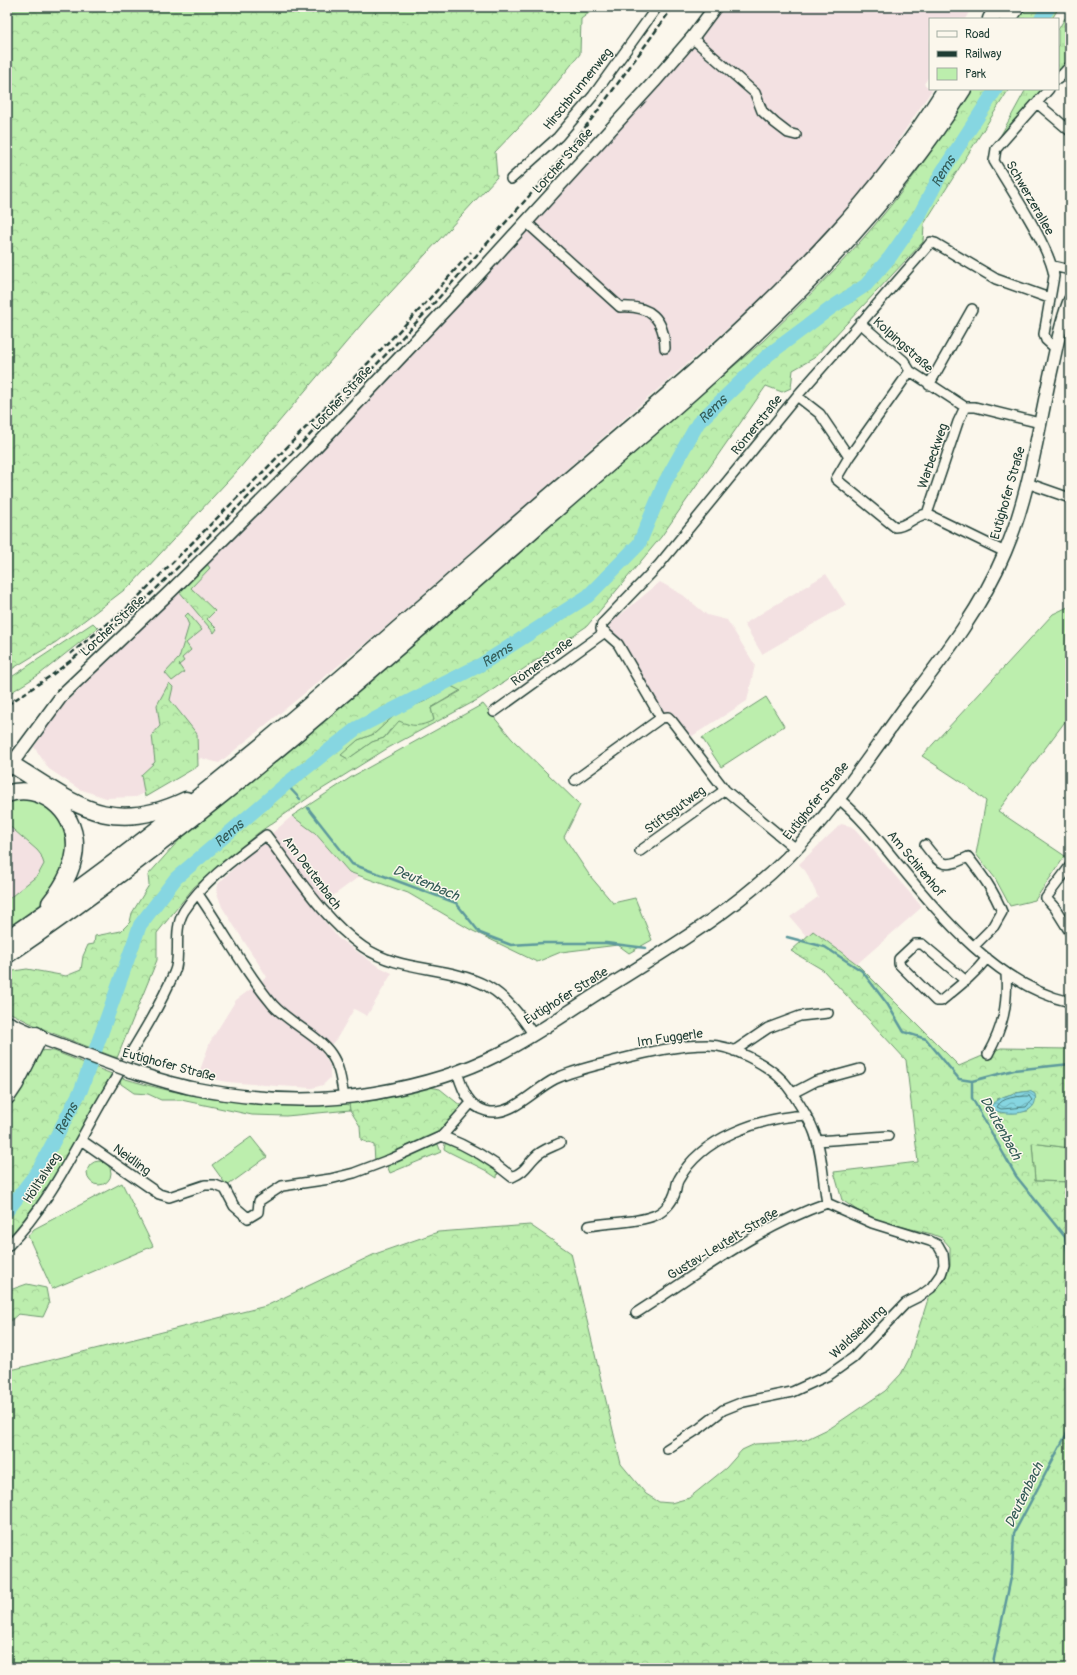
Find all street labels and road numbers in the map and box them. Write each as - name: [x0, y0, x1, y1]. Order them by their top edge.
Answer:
- street label: Hirschbrunnenweg: [540, 44, 616, 133]
- street label: Lorcher Straße: [529, 125, 597, 197]
- street label: Schwerzerallee: [1002, 158, 1058, 238]
- street label: Kolpingstraße: [870, 314, 937, 377]
- street label: Lorcher Straße: [308, 362, 376, 434]
- street label: Römerstraße: [728, 391, 786, 458]
- street label: Warbeckweg: [914, 421, 952, 491]
- street label: Eutighofer Straße: [987, 444, 1029, 541]
- street label: Lorcher Straße: [77, 592, 149, 660]
- street label: Römerstraße: [508, 634, 576, 690]
- street label: Eutighofer Straße: [780, 758, 853, 843]
- street label: Stiftsgutweg: [641, 782, 709, 837]
- street label: Am Schirenhof: [884, 828, 949, 901]
- street label: Am Deutenbach: [279, 833, 345, 913]
- street label: Eutighofer Straße: [521, 963, 611, 1028]
- street label: Im Fuggerle: [636, 1025, 704, 1051]
- street label: Eutighofer Straße: [121, 1045, 218, 1085]
- street label: Neidling: [110, 1141, 154, 1179]
- street label: Hölltalweg: [20, 1149, 65, 1207]
- street label: Gustav-Leutelt-Straße: [665, 1204, 782, 1283]
- street label: Waldsiedlung: [827, 1302, 890, 1362]

